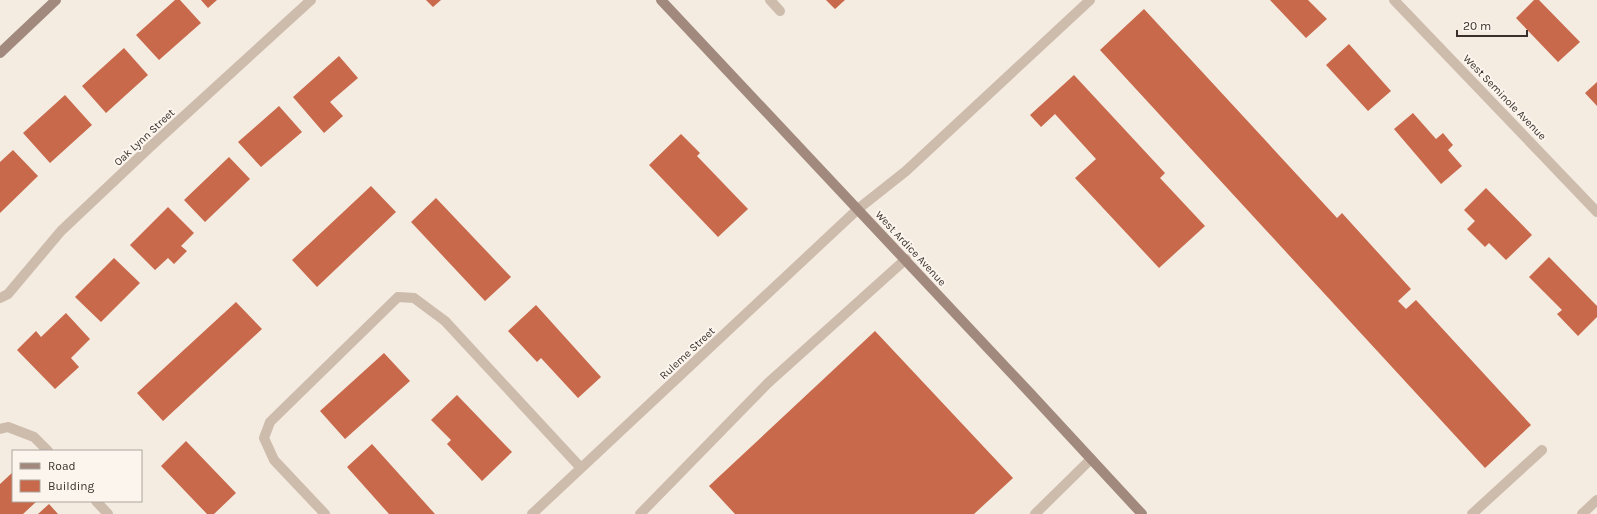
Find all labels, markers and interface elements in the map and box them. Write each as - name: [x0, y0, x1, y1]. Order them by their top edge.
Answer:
- scale bar: [1457, 12, 1527, 38]
- text: 20 m: [1463, 19, 1491, 33]
- street label: West Seminole Avenue: [1460, 52, 1549, 143]
- street label: Oak Lynn Street: [111, 106, 177, 169]
- street label: West Ardice Avenue: [872, 208, 949, 289]
- street label: Ruleme Street: [657, 324, 718, 382]
- legend: [12, 450, 142, 502]
- text: Road: [48, 459, 76, 473]
- text: Building: [48, 479, 95, 493]

